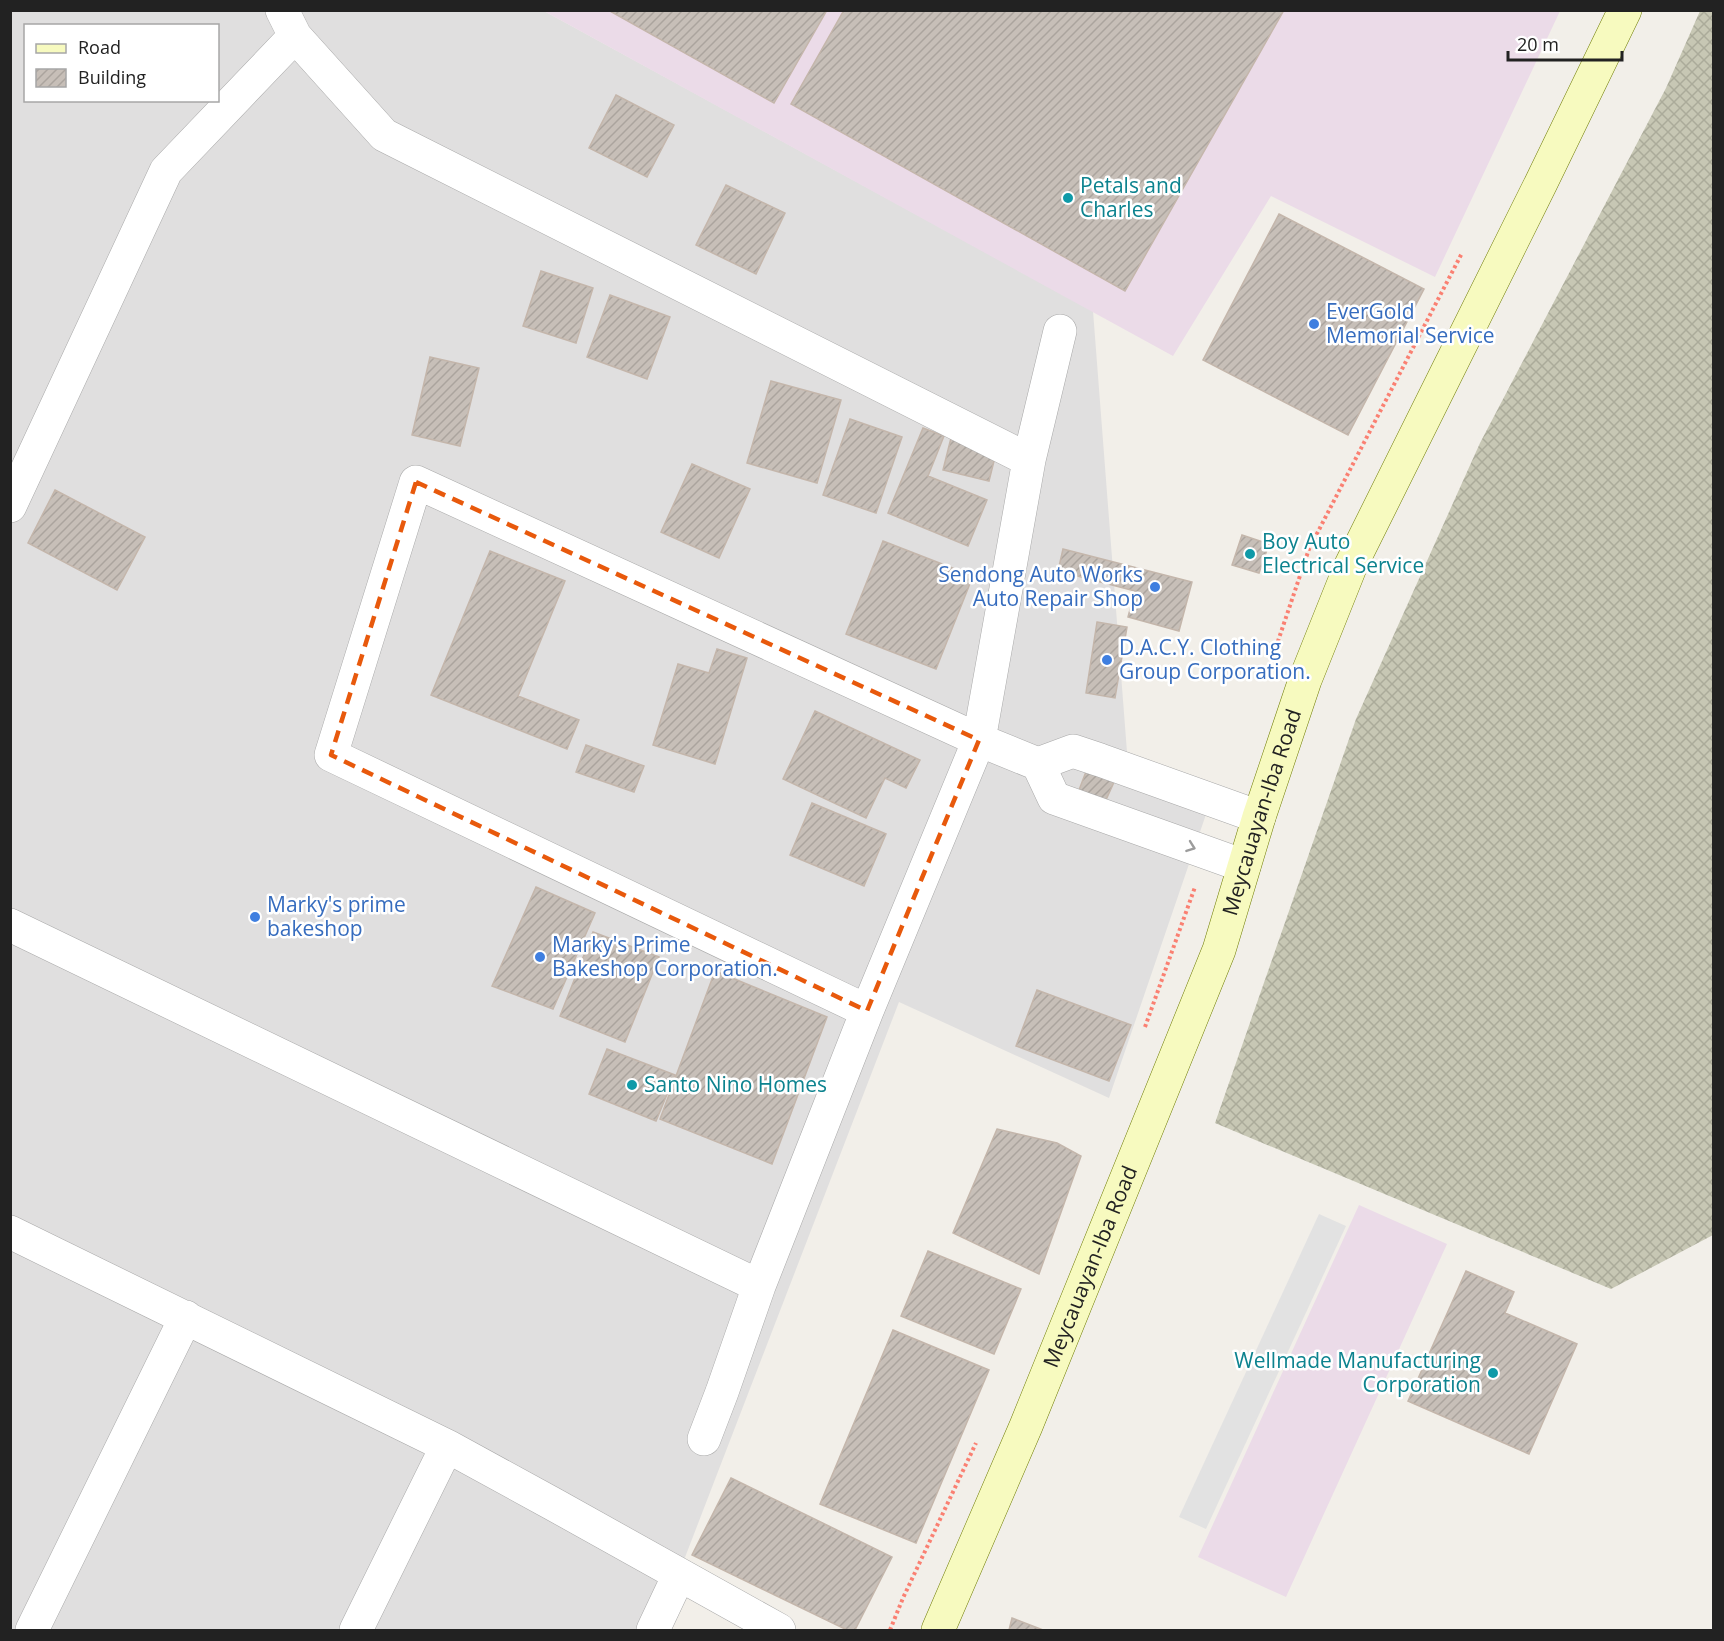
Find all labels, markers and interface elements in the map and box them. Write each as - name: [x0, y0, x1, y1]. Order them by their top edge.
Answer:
- legend: [24, 24, 219, 102]
- scale bar: [1508, 24, 1622, 62]
- text: 20 m: [1517, 32, 1559, 56]
- text: Road: [78, 35, 121, 59]
- text: Building: [78, 65, 146, 89]
- place label: Petals and Charles: [1080, 171, 1182, 223]
- marker: Petals and Charles: [1061, 191, 1075, 205]
- place label: EverGold Memorial Service: [1326, 297, 1495, 349]
- marker: EverGold Memorial Service: [1307, 317, 1321, 331]
- place label: Boy Auto Electrical Service: [1262, 527, 1424, 579]
- marker: Boy Auto Electrical Service: [1243, 547, 1257, 561]
- place label: Sendong Auto Works Auto Repair Shop: [938, 560, 1143, 612]
- marker: Sendong Auto Works Auto Repair Shop: [1148, 580, 1162, 594]
- place label: D.A.C.Y. Clothing Group Corporation.: [1119, 633, 1311, 685]
- marker: D.A.C.Y. Clothing Group Corporation.: [1100, 653, 1114, 667]
- street label: Meycauayan-Iba Road: [1215, 705, 1307, 919]
- one-way arrow: [1185, 840, 1196, 853]
- place label: Marky's prime bakeshop: [267, 890, 406, 942]
- marker: Marky's prime bakeshop: [248, 910, 262, 924]
- place label: Marky's Prime Bakeshop Corporation.: [552, 930, 778, 982]
- marker: Marky's Prime Bakeshop Corporation.: [533, 950, 547, 964]
- place label: Santo Nino Homes: [644, 1070, 827, 1098]
- marker: Santo Nino Homes: [625, 1078, 639, 1092]
- street label: Meycauayan-Iba Road: [1036, 1161, 1143, 1371]
- place label: Wellmade Manufacturing Corporation: [1234, 1346, 1481, 1398]
- marker: Wellmade Manufacturing Corporation: [1486, 1366, 1500, 1380]

